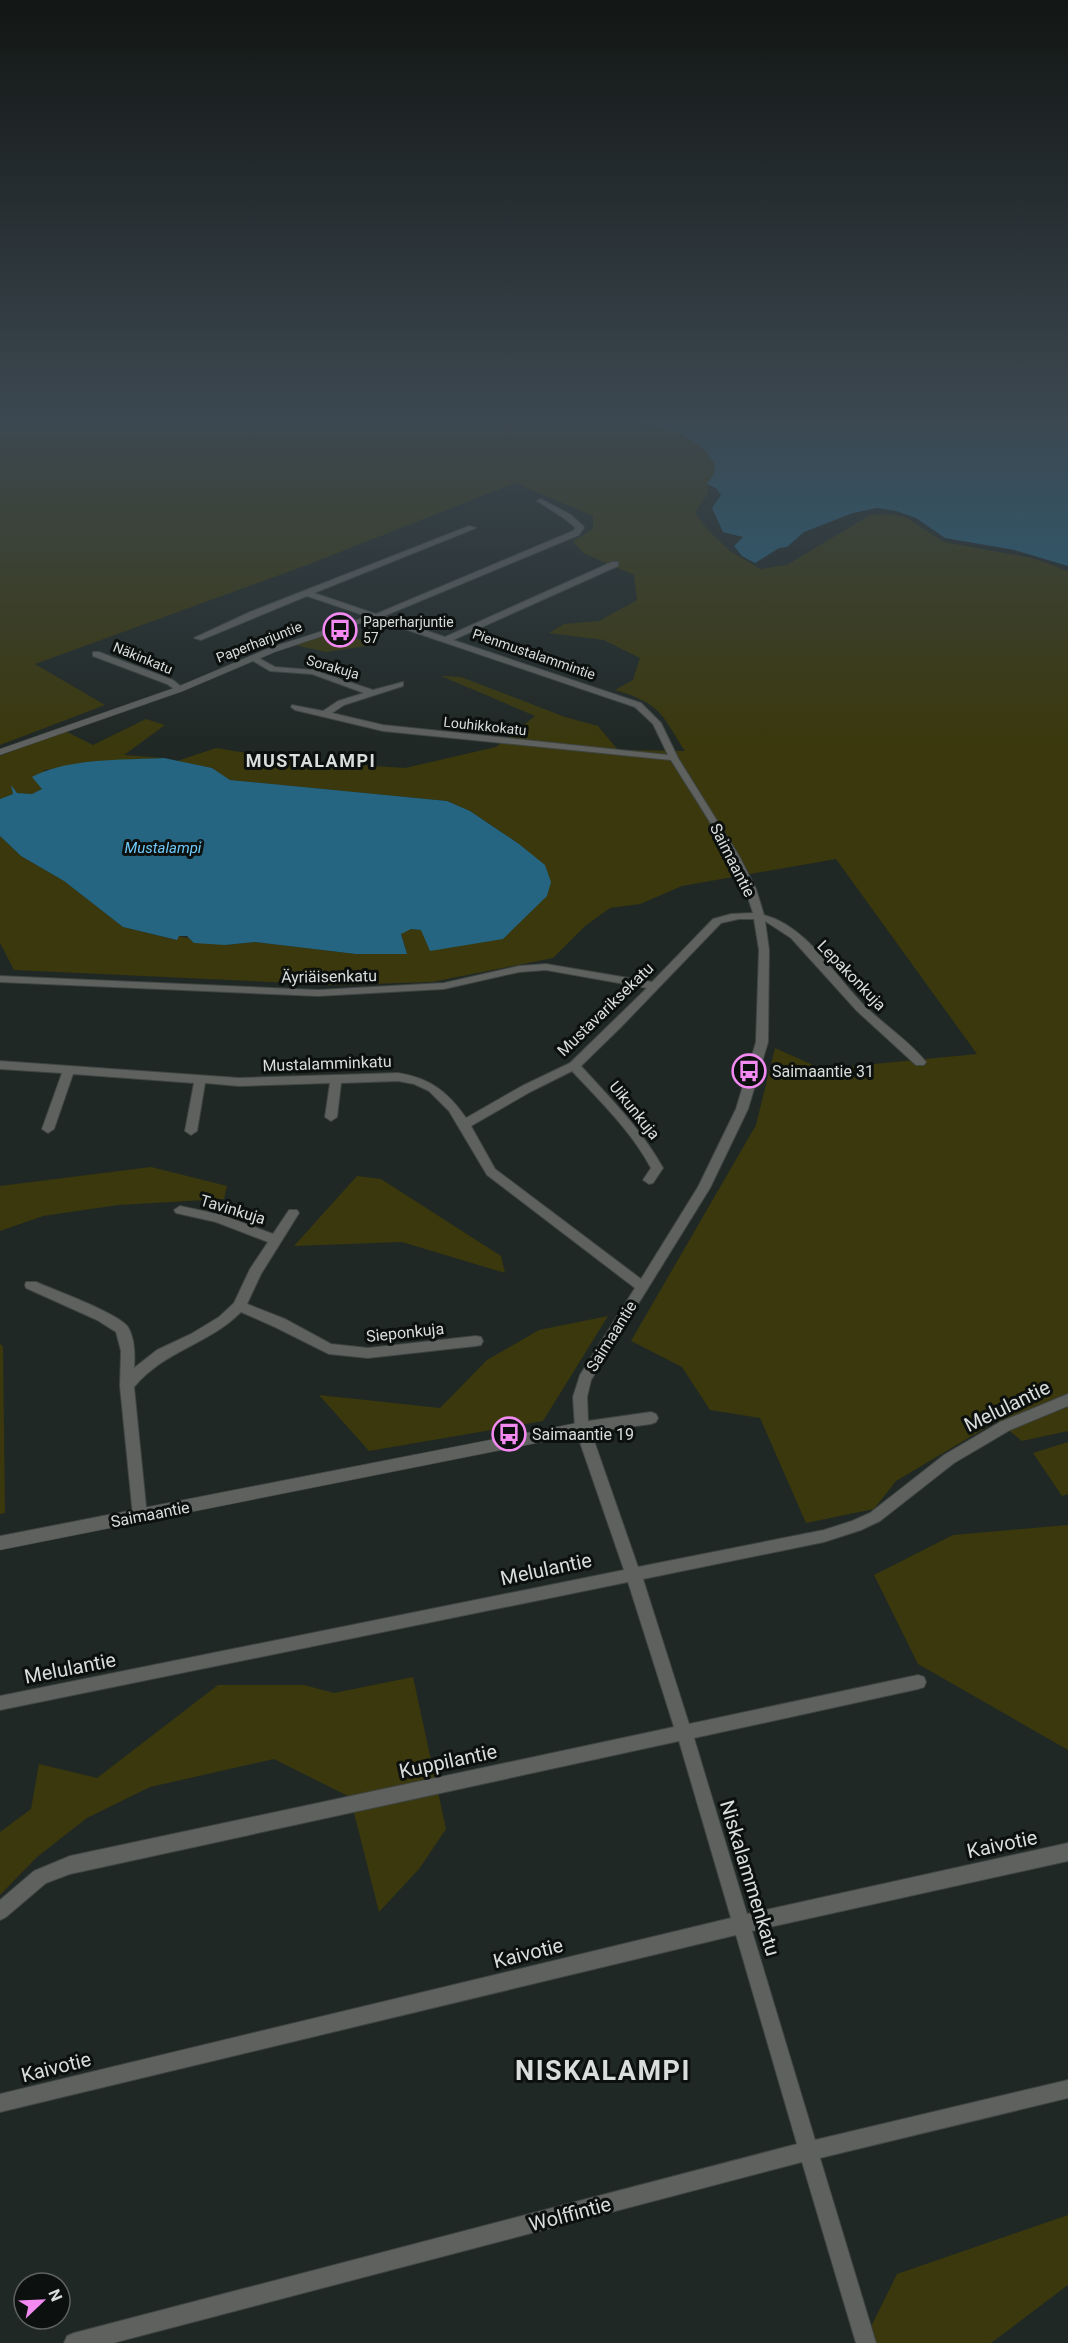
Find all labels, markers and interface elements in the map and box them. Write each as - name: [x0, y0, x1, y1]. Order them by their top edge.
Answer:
- bus stop icon: Paperharjuntie 57: [322, 612, 358, 648]
- place label: Paperharjuntie 57: [363, 614, 454, 646]
- street label: Paperharjuntie: [214, 618, 304, 666]
- street label: Pienmustalammintie: [470, 625, 598, 683]
- street label: Näkinkatu: [111, 639, 175, 677]
- street label: Sorakuja: [305, 652, 361, 682]
- street label: Louhikkokatu: [443, 714, 527, 738]
- district label: MUSTALAMPI: [246, 750, 376, 771]
- street label: Saimaantie: [706, 820, 759, 900]
- water label: Mustalampi: [125, 839, 202, 857]
- street label: Lepakonkuja: [813, 936, 890, 1014]
- street label: Mustavariksekatu: [553, 959, 657, 1060]
- street label: Äyriäisenkatu: [281, 966, 377, 987]
- street label: Mustalamminkatu: [262, 1052, 392, 1075]
- bus stop icon: Saimaantie 31: [731, 1053, 767, 1089]
- place label: Saimaantie 31: [772, 1062, 874, 1081]
- street label: Uikunkuja: [605, 1077, 664, 1143]
- street label: Tavinkuja: [198, 1191, 268, 1228]
- street label: Saimaantie: [582, 1297, 641, 1375]
- street label: Sieponkuja: [365, 1319, 445, 1346]
- street label: Melulantie: [960, 1375, 1054, 1437]
- bus stop icon: Saimaantie 19: [491, 1416, 527, 1452]
- place label: Saimaantie 19: [532, 1425, 634, 1444]
- street label: Saimaantie: [109, 1498, 191, 1531]
- street label: Melulantie: [498, 1548, 594, 1590]
- street label: Melulantie: [22, 1647, 118, 1689]
- street label: Kuppilantie: [397, 1739, 499, 1783]
- street label: Niskalammenkatu: [715, 1797, 785, 1959]
- street label: Kaivotie: [965, 1825, 1039, 1863]
- street label: Kaivotie: [491, 1933, 565, 1973]
- street label: Kaivotie: [19, 2047, 93, 2087]
- district label: NISKALAMPI: [515, 2055, 691, 2087]
- street label: Wolffintie: [526, 2192, 614, 2236]
- north arrow: [12, 2271, 72, 2331]
- text: N: [44, 2286, 66, 2304]

